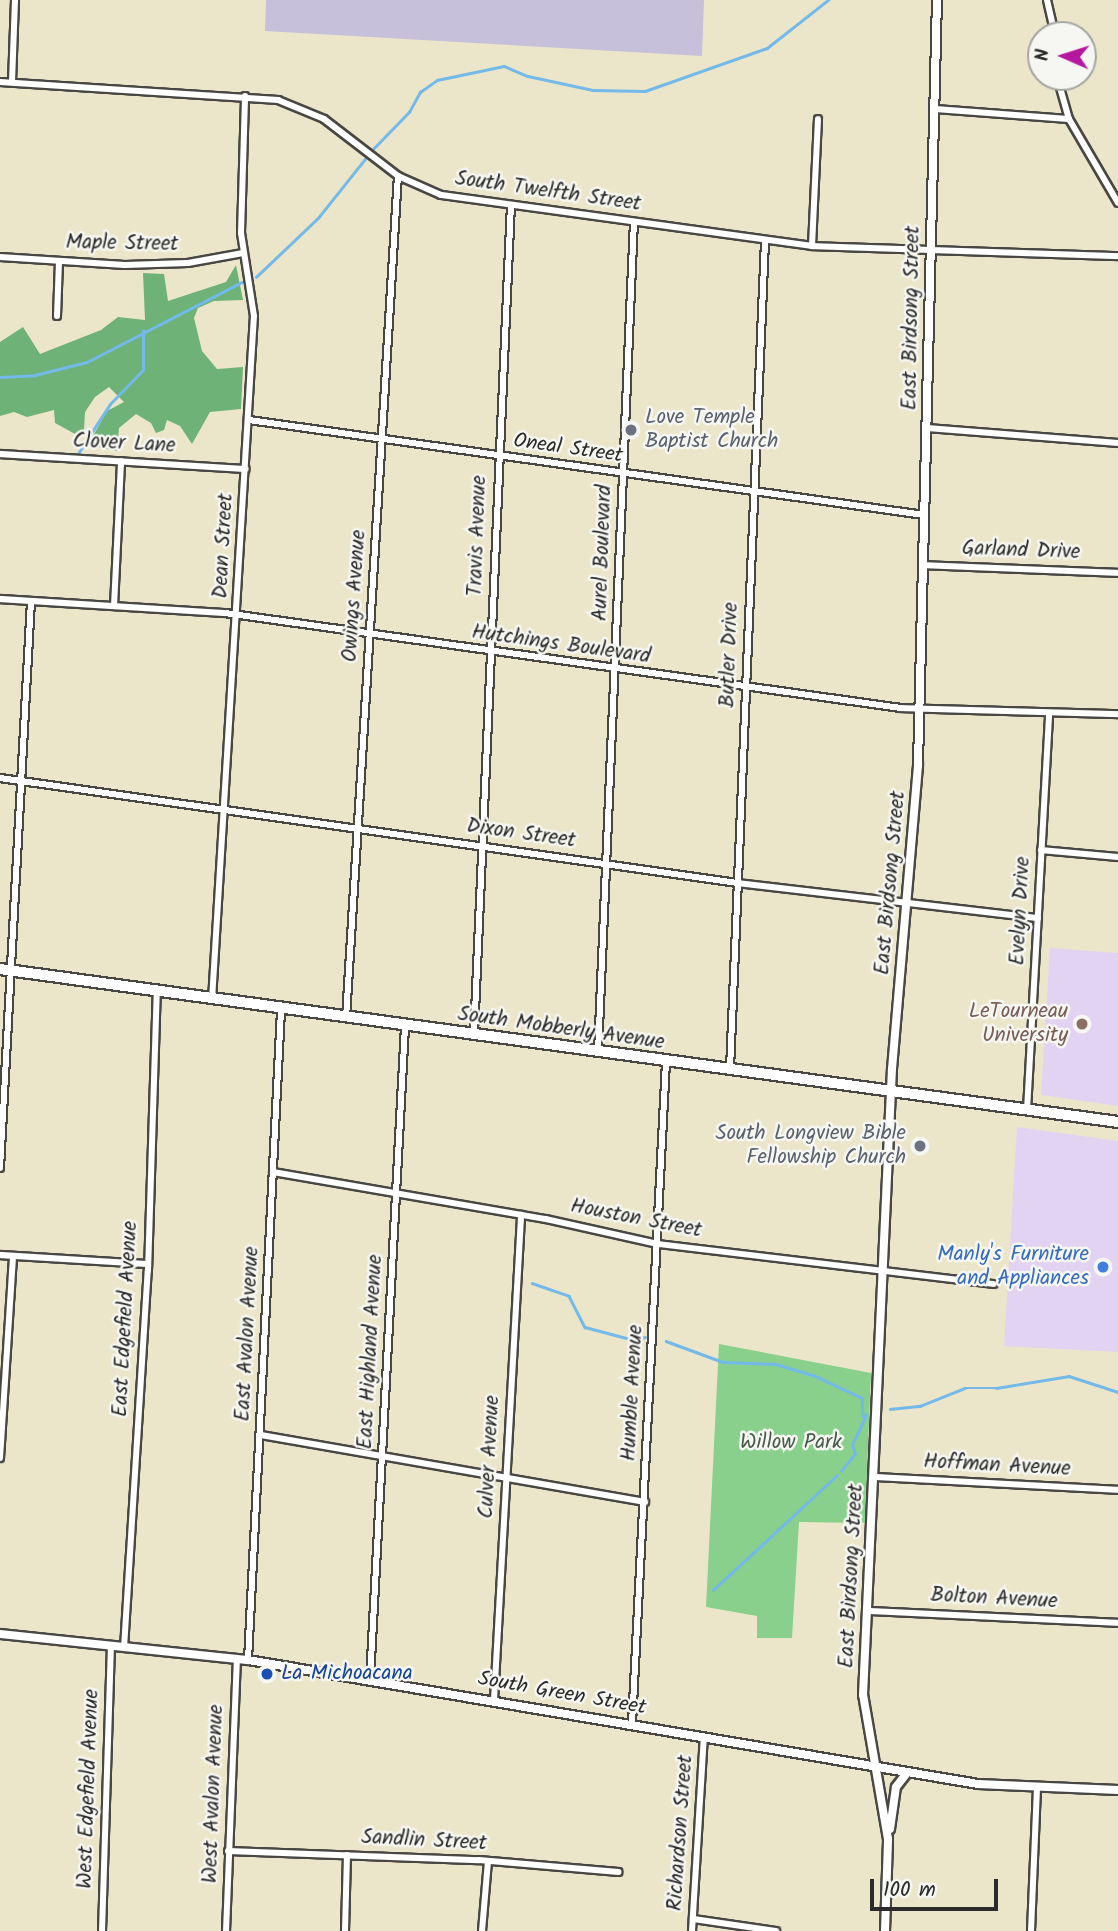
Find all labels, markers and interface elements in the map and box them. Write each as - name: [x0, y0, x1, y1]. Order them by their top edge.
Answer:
- north arrow: [1027, 21, 1097, 91]
- text: N: [1028, 48, 1058, 62]
- street label: South Twelfth Street: [453, 166, 643, 218]
- street label: East Birdsong Street: [898, 225, 926, 411]
- street label: Maple Street: [65, 230, 179, 258]
- place label: Love Temple Baptist Church: [645, 405, 778, 455]
- marker: Love Temple Baptist Church: [623, 422, 639, 438]
- street label: Clover Lane: [72, 429, 176, 459]
- street label: Oneal Street: [512, 429, 624, 469]
- street label: Travis Avenue: [463, 475, 493, 597]
- street label: Aurel Boulevard: [588, 484, 618, 622]
- street label: Dean Street: [209, 493, 239, 599]
- street label: Owings Avenue: [338, 529, 372, 663]
- street label: Garland Drive: [961, 536, 1081, 566]
- street label: Butler Drive: [716, 602, 744, 708]
- street label: Hutchings Boulevard: [470, 620, 652, 670]
- street label: East Birdsong Street: [870, 790, 912, 976]
- street label: Dixon Street: [465, 814, 577, 854]
- street label: Evelyn Drive: [1006, 856, 1036, 966]
- place label: LeTourneau University: [969, 999, 1068, 1049]
- street label: South Mobberly Avenue: [456, 1002, 666, 1056]
- marker: LeTourneau University: [1074, 1016, 1090, 1032]
- place label: South Longview Bible Fellowship Church: [715, 1121, 906, 1171]
- marker: South Longview Bible Fellowship Church: [912, 1138, 928, 1154]
- street label: Houston Street: [568, 1194, 704, 1244]
- street label: East Edgefield Avenue: [108, 1220, 144, 1418]
- place label: Manly's Furniture and Appliances: [937, 1242, 1089, 1292]
- street label: East Avalon Avenue: [231, 1246, 265, 1422]
- street label: East Highland Avenue: [353, 1254, 389, 1450]
- marker: Manly's Furniture and Appliances: [1095, 1259, 1111, 1275]
- street label: Humble Avenue: [617, 1324, 649, 1462]
- street label: Culver Avenue: [474, 1395, 506, 1519]
- park label: Willow Park: [740, 1430, 842, 1456]
- street label: Hoffman Avenue: [923, 1450, 1071, 1482]
- street label: East Birdsong Street: [835, 1483, 869, 1669]
- street label: Bolton Avenue: [930, 1583, 1058, 1615]
- place label: La Michoacana: [281, 1661, 413, 1687]
- marker: La Michoacana: [259, 1666, 275, 1682]
- street label: South Green Street: [476, 1667, 648, 1721]
- street label: West Edgefield Avenue: [73, 1689, 105, 1889]
- street label: West Avalon Avenue: [198, 1704, 230, 1884]
- street label: Richardson Street: [663, 1754, 699, 1912]
- street label: Sandlin Street: [361, 1825, 487, 1857]
- scale bar: [873, 1864, 1001, 1908]
- text: 100 m: [883, 1874, 936, 1907]

